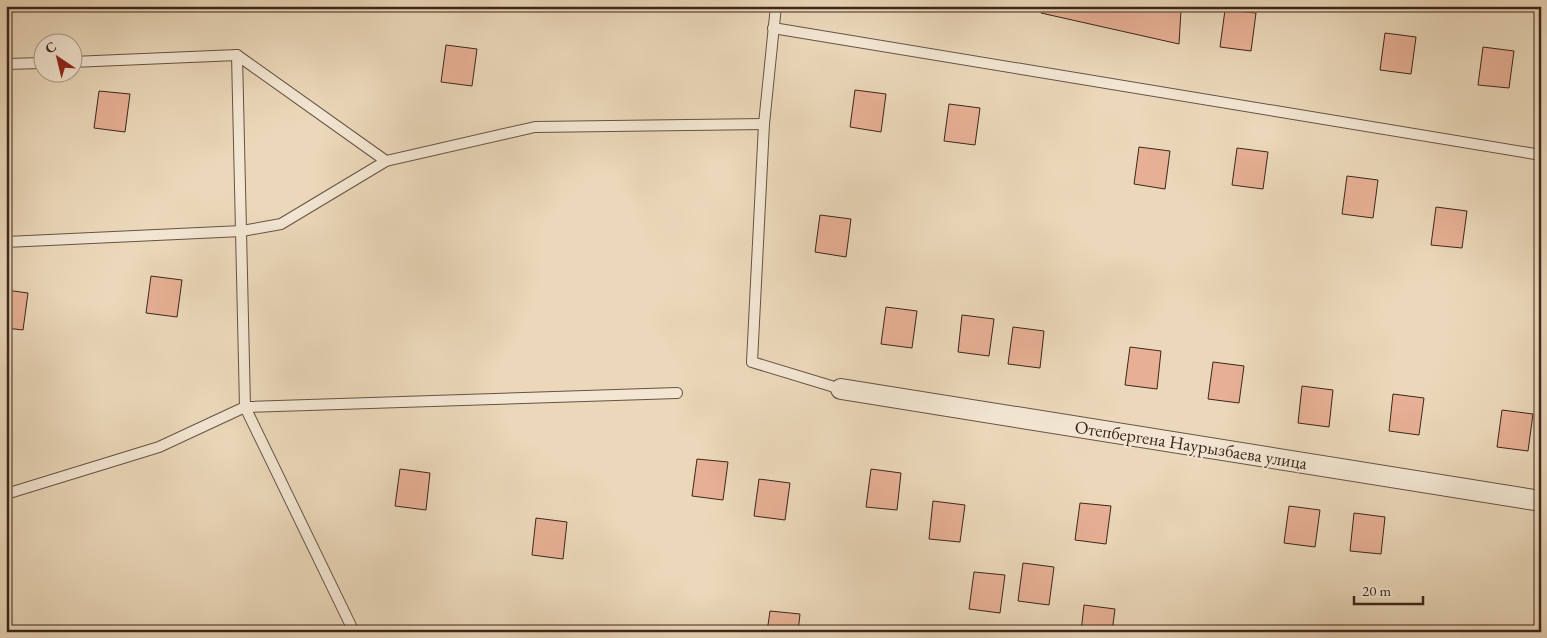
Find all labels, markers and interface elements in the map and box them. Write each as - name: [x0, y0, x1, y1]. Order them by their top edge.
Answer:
- north arrow: [32, 32, 82, 82]
- text: С: [41, 37, 60, 58]
- street label: Отепбергена Наурызбаева улица: [1073, 415, 1310, 474]
- scale bar: [1354, 573, 1423, 605]
- text: 20 m: [1362, 581, 1391, 600]

